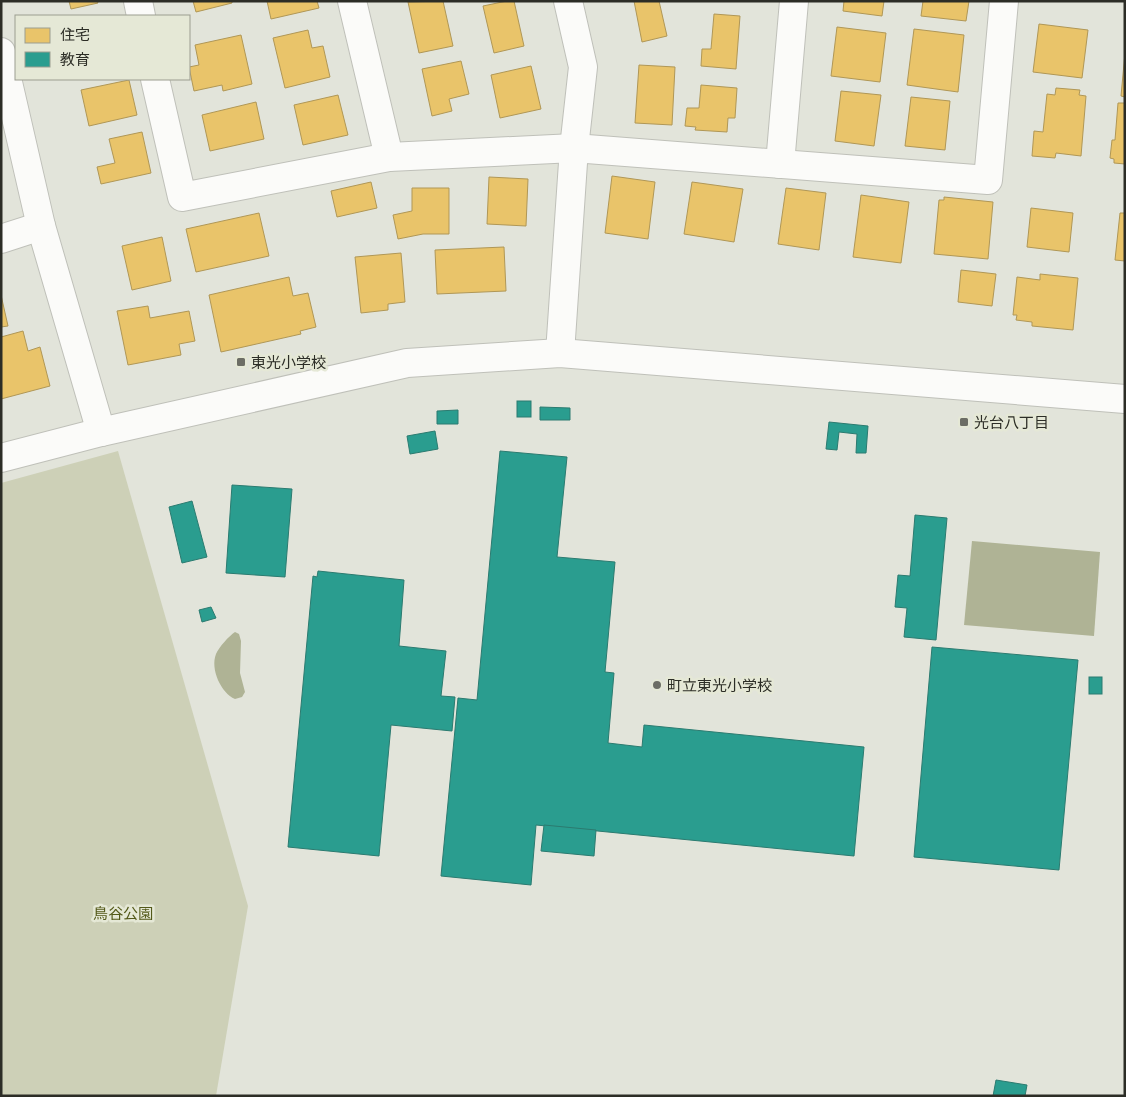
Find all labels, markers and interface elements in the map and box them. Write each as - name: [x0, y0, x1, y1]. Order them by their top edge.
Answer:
- legend: [15, 15, 190, 80]
- text: 住宅: [60, 25, 90, 43]
- text: 教育: [60, 50, 90, 68]
- place label: 東光小学校: [251, 353, 326, 371]
- marker: 東光小学校: [235, 356, 247, 368]
- place label: 光台八丁目: [974, 413, 1049, 431]
- marker: 光台八丁目: [958, 416, 970, 428]
- place label: 町立東光小学校: [667, 676, 772, 694]
- marker: 町立東光小学校: [651, 679, 663, 691]
- park label: 鳥谷公園: [93, 904, 153, 922]

